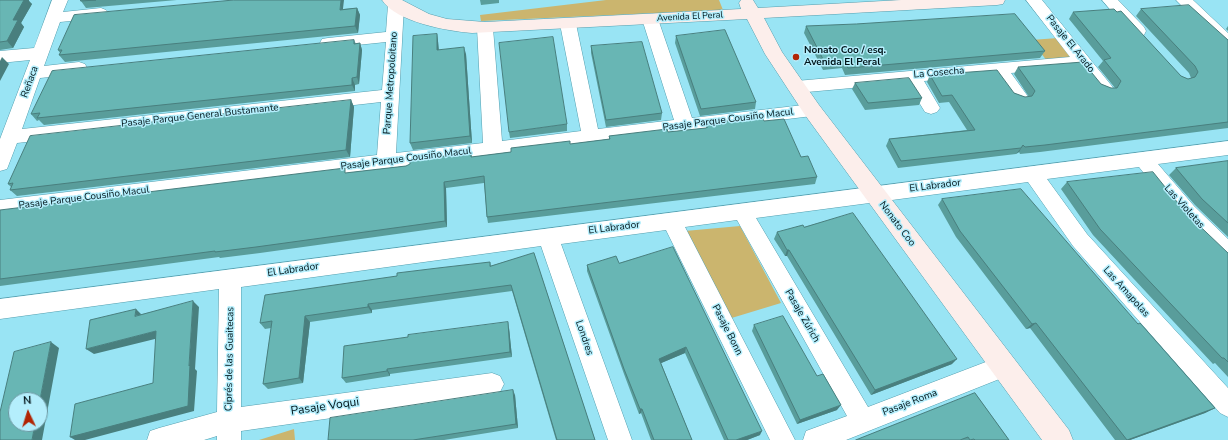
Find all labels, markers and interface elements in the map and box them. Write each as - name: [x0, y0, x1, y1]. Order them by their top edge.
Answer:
- street label: Avenida El Peral: [657, 10, 723, 24]
- street label: Pasaje El Arado: [1043, 13, 1097, 75]
- street label: Parque Metropoloitano: [381, 31, 401, 135]
- place label: Nonato Coo / esq. Avenida El Peral: [804, 45, 886, 68]
- marker: Nonato Coo / esq. Avenida El Peral: [791, 52, 801, 62]
- street label: Reñaca: [19, 65, 41, 99]
- street label: La Cosecha: [913, 65, 965, 81]
- street label: Pasaje Parque General Bustamante: [121, 102, 279, 130]
- street label: Pasaje Parque Cousiño Macul: [662, 106, 794, 134]
- street label: Pasaje Parque Cousiño Macul: [340, 145, 472, 173]
- street label: El Labrador: [909, 177, 961, 195]
- street label: Las Violetas: [1161, 183, 1207, 231]
- street label: Pasaje Parque Cousiño Macul: [18, 184, 150, 212]
- street label: Nonato Coo: [876, 199, 918, 249]
- street label: El Labrador: [588, 219, 640, 237]
- street label: El Labrador: [267, 260, 319, 280]
- street label: Las Amapolas: [1100, 264, 1152, 320]
- street label: Pasaje Zúrich: [782, 287, 822, 345]
- street label: Pasaje Bonn: [709, 303, 745, 357]
- street label: Ciprés de las Guaitecas: [223, 307, 237, 411]
- street label: Londres: [572, 319, 596, 357]
- street label: Pasaje Roma: [881, 387, 939, 419]
- north arrow: [8, 392, 48, 432]
- text: N: [23, 393, 32, 408]
- street label: Pasaje Voqui: [290, 395, 360, 419]

